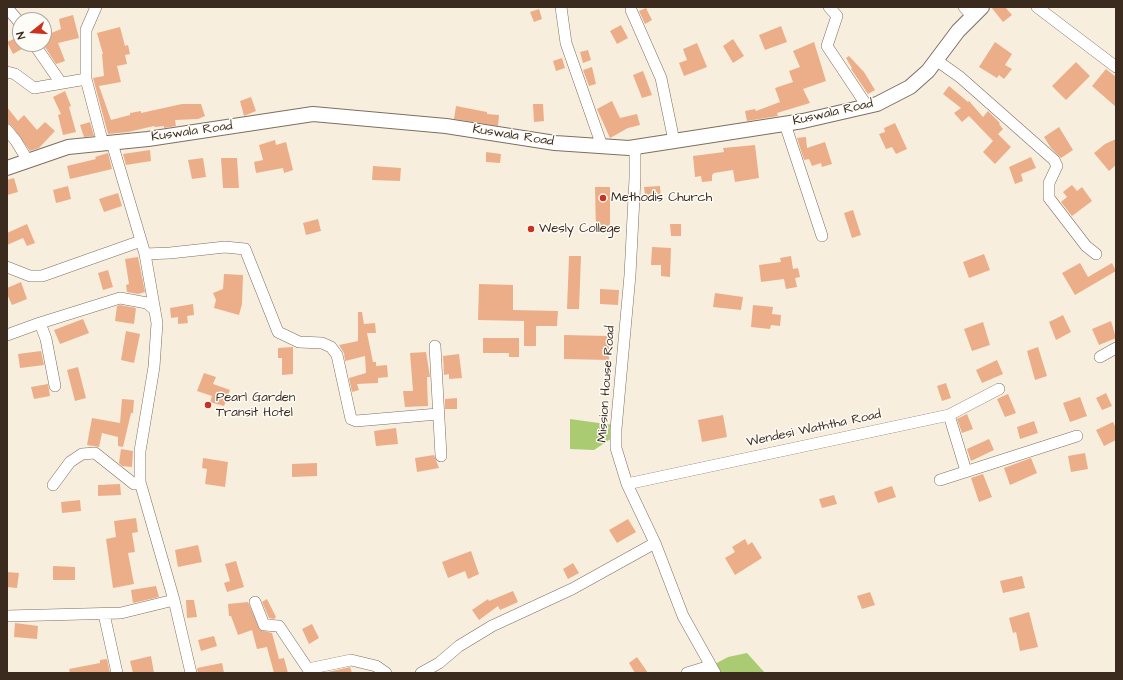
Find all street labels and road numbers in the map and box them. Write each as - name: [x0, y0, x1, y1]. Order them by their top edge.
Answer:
- street label: Kuswala Road: [791, 96, 875, 130]
- street label: Kuswala Road: [150, 119, 234, 145]
- street label: Kuswala Road: [471, 122, 555, 150]
- street label: Mission House Road: [595, 325, 619, 443]
- street label: Wendesi Waththa Road: [745, 407, 883, 451]

